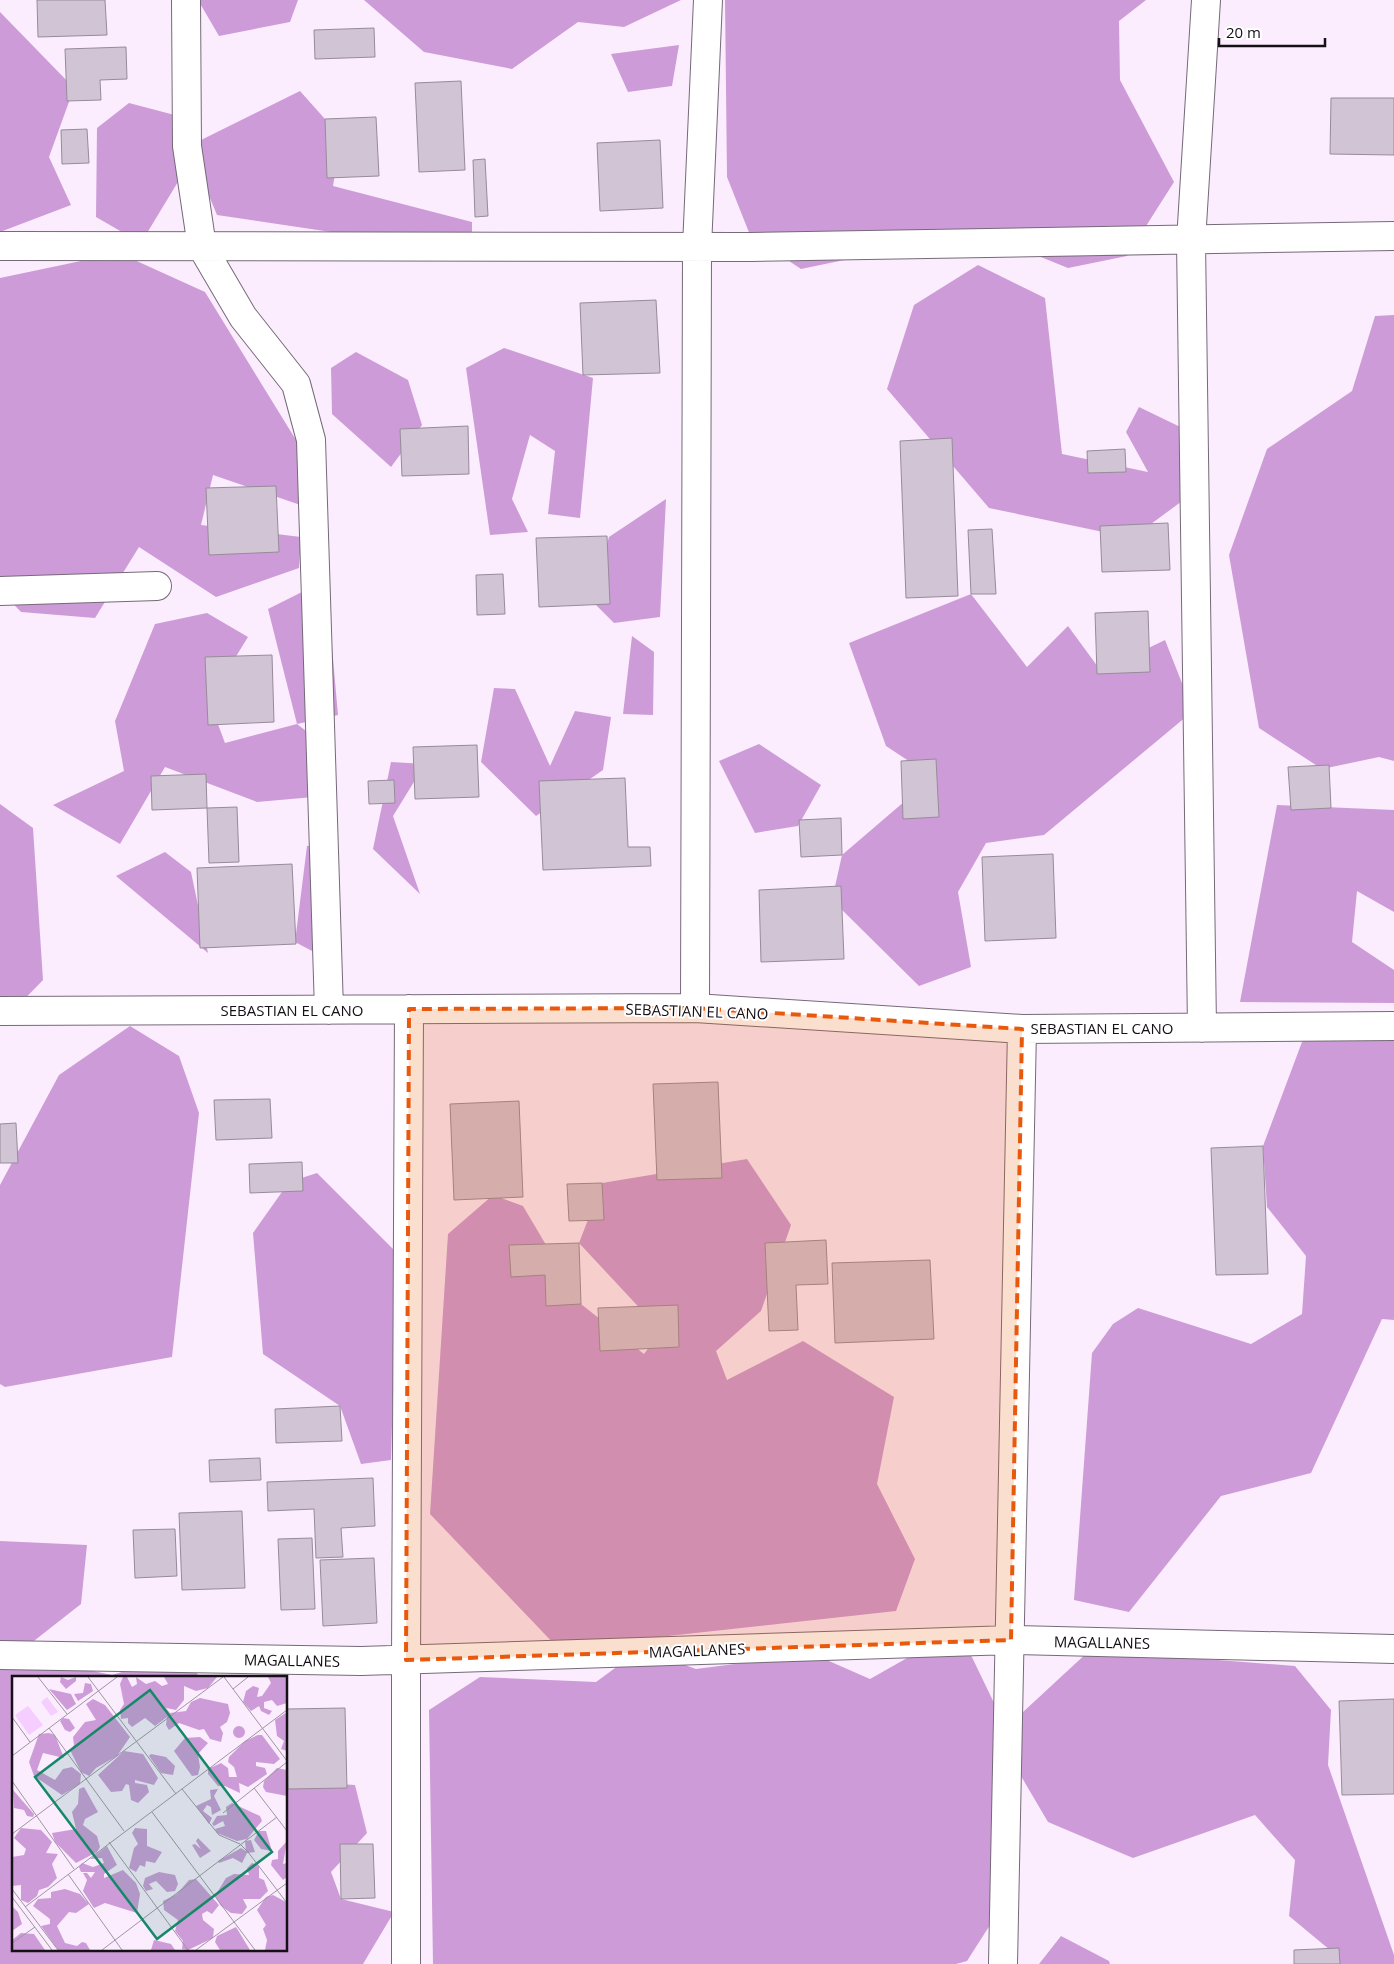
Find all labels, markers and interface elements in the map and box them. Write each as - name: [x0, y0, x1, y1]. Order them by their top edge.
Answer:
- scale bar: [1219, 15, 1325, 47]
- text: 20 m: [1226, 22, 1261, 42]
- street label: SEBASTIAN EL CANO: [625, 999, 769, 1023]
- street label: SEBASTIAN EL CANO: [220, 1000, 364, 1020]
- street label: SEBASTIAN EL CANO: [1030, 1018, 1174, 1038]
- street label: MAGALLANES: [1054, 1631, 1150, 1653]
- street label: MAGALLANES: [648, 1638, 746, 1662]
- street label: MAGALLANES: [244, 1649, 340, 1671]
- inset map: [12, 1676, 288, 1952]

